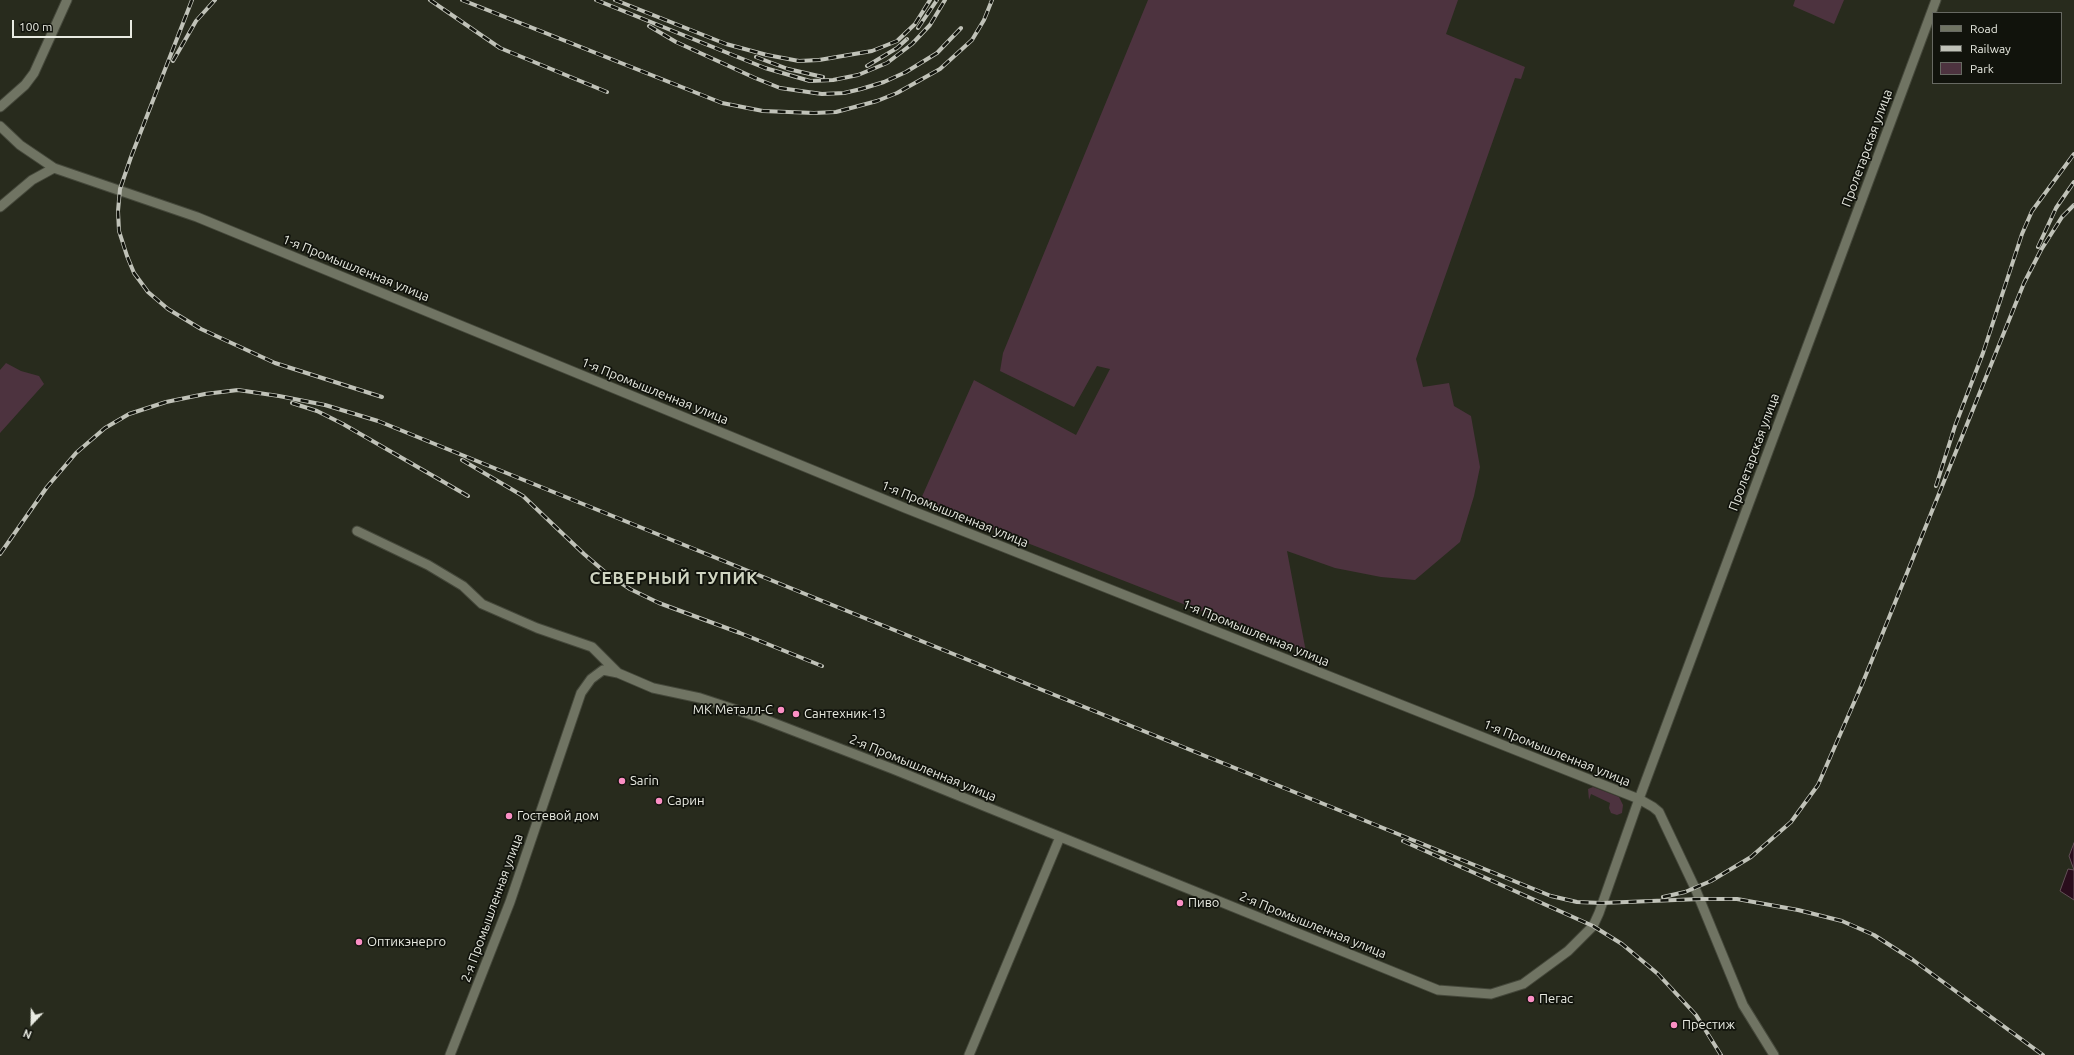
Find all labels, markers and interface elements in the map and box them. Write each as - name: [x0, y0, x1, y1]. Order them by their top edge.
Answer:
- scale bar: [14, 12, 134, 38]
- legend: [1932, 12, 2062, 84]
- text: 100 m: [19, 20, 52, 33]
- text: Road: [1970, 22, 1998, 35]
- text: Railway: [1970, 42, 2011, 55]
- text: Park: [1970, 62, 1994, 75]
- street label: Пролетарская улица: [1838, 87, 1896, 209]
- street label: 1-я Промышленная улица: [280, 231, 432, 305]
- street label: 1-я Промышленная улица: [579, 354, 731, 428]
- street label: Пролетарская улица: [1725, 391, 1783, 513]
- street label: 1-я Промышленная улица: [879, 477, 1031, 551]
- district label: СЕВЕРНЫЙ ТУПИК: [590, 568, 758, 588]
- street label: 1-я Промышленная улица: [1180, 596, 1332, 670]
- place label: МК Металл-С: [693, 702, 773, 718]
- marker: МК Металл-С: [776, 705, 786, 715]
- place label: Сантехник-13: [804, 706, 886, 722]
- marker: Сантехник-13: [791, 709, 801, 719]
- street label: 1-я Промышленная улица: [1481, 716, 1633, 790]
- street label: 2-я Промышленная улица: [847, 731, 999, 805]
- place label: Sarin: [630, 773, 659, 789]
- marker: Sarin: [617, 776, 627, 786]
- place label: Сарин: [667, 793, 705, 809]
- marker: Сарин: [654, 796, 664, 806]
- place label: Гостевой дом: [517, 808, 599, 824]
- marker: Гостевой дом: [504, 811, 514, 821]
- street label: 2-я Промышленная улица: [458, 832, 526, 984]
- street label: 2-я Промышленная улица: [1237, 888, 1389, 962]
- place label: Пиво: [1188, 895, 1219, 911]
- marker: Пиво: [1175, 898, 1185, 908]
- place label: Оптикэнерго: [367, 934, 446, 950]
- marker: Оптикэнерго: [354, 937, 364, 947]
- place label: Пегас: [1539, 991, 1573, 1007]
- marker: Пегас: [1526, 994, 1536, 1004]
- north arrow: [12, 1003, 52, 1043]
- place label: Престиж: [1682, 1017, 1735, 1033]
- marker: Престиж: [1669, 1020, 1679, 1030]
- text: N: [21, 1027, 34, 1041]

